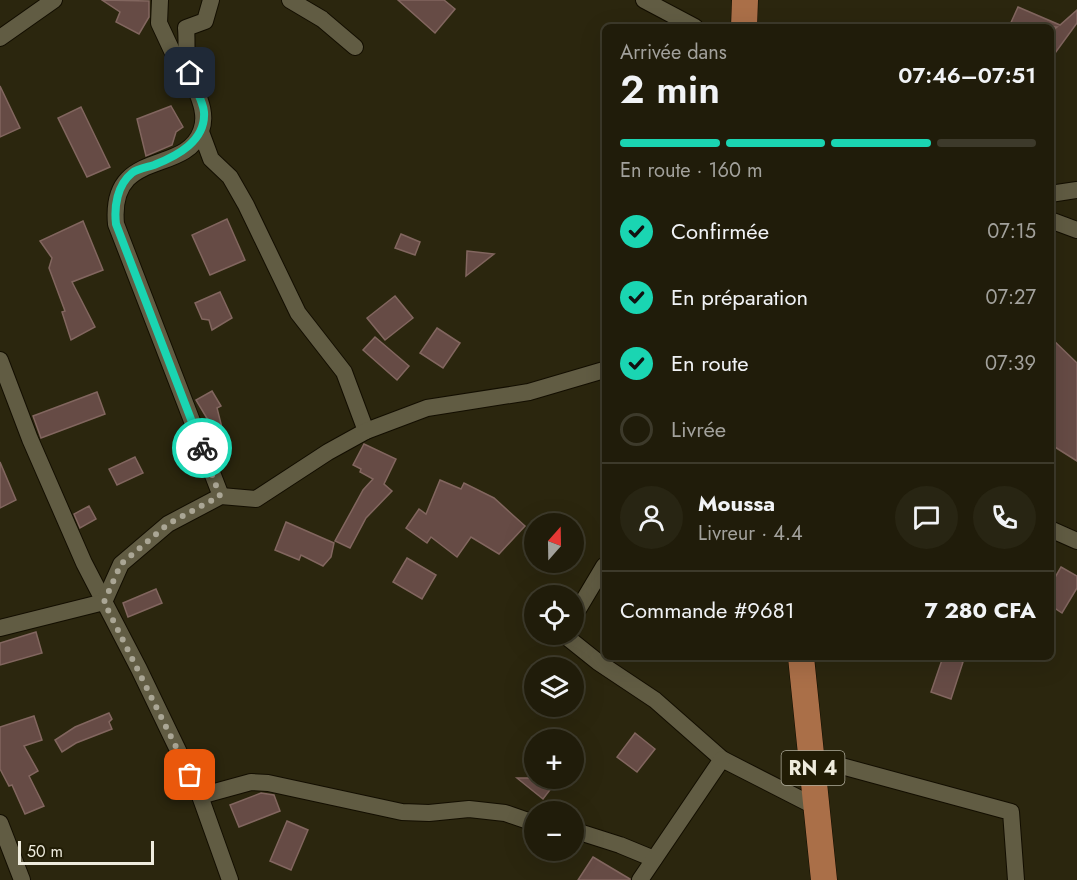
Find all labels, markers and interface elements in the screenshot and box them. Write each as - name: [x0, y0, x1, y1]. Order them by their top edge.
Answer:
- text: Arrivée dans: [620, 38, 727, 67]
- pin: [164, 47, 215, 98]
- icon: home: [173, 56, 206, 89]
- text: 07:46–07:51: [898, 59, 1036, 91]
- text: 2 min: [620, 61, 720, 118]
- text: En route · 160 m: [620, 156, 763, 185]
- icon: check: [620, 215, 653, 248]
- text: Confirmée: [671, 215, 769, 247]
- text: 07:15: [987, 217, 1036, 246]
- icon: check: [620, 281, 653, 314]
- text: En préparation: [671, 281, 808, 313]
- text: 07:27: [986, 283, 1036, 312]
- icon: check: [620, 347, 653, 380]
- text: En route: [671, 347, 749, 379]
- text: 07:39: [985, 349, 1036, 378]
- text: Livrée: [671, 413, 726, 445]
- courier: [172, 418, 232, 478]
- icon: bike: [186, 432, 219, 465]
- button: person: [620, 486, 683, 549]
- button: chat: [895, 486, 958, 549]
- button: phone: [973, 486, 1036, 549]
- text: Moussa: [698, 487, 775, 519]
- north arrow: [524, 513, 584, 573]
- map controls: [524, 513, 584, 861]
- text: Livreur · 4.4: [698, 519, 803, 548]
- button: locate: [524, 585, 584, 645]
- text: Commande #9681: [620, 594, 795, 626]
- text: 7 280 CFA: [925, 594, 1036, 626]
- button: layers: [524, 657, 584, 717]
- button: +: [524, 729, 584, 789]
- pin: [164, 749, 215, 800]
- road number: RN 4: [782, 751, 844, 785]
- icon: bag: [173, 758, 206, 791]
- button: −: [524, 801, 584, 861]
- scale bar: [18, 838, 154, 866]
- text: 50 m: [27, 840, 63, 863]

